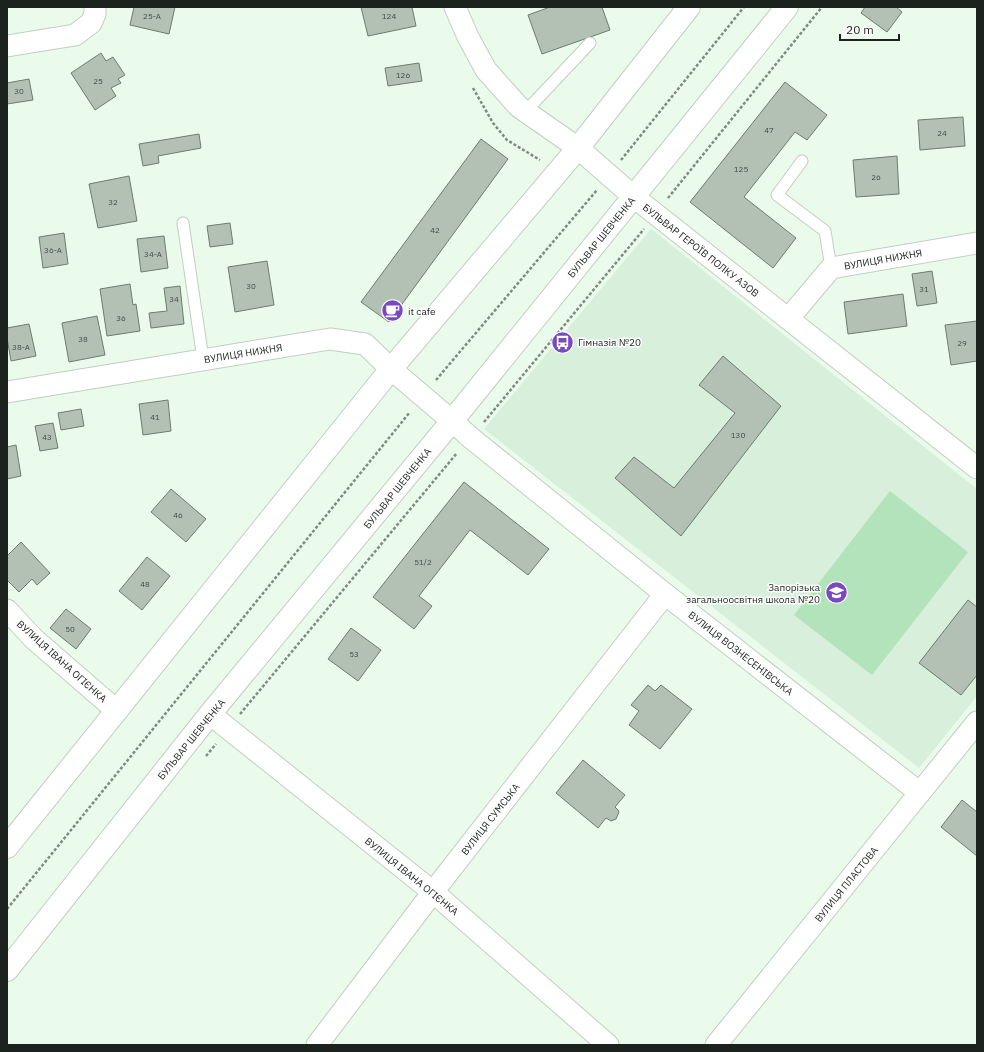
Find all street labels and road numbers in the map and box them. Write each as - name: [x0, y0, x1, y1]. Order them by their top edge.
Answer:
- street label: БУЛЬВАР ШЕВЧЕНКА: [565, 194, 638, 280]
- street label: БУЛЬВАР ГЕРОЇВ ПОЛКУ АЗОВ: [640, 201, 762, 300]
- street label: ВУЛИЦЯ НИЖНЯ: [843, 246, 923, 273]
- street label: ВУЛИЦЯ НИЖНЯ: [203, 341, 283, 366]
- street label: БУЛЬВАР ШЕВЧЕНКА: [361, 445, 434, 531]
- street label: ВУЛИЦЯ ВОЗНЕСЕНІВСЬКА: [686, 608, 796, 699]
- street label: ВУЛИЦЯ ІВАНА ОГІЄНКА: [14, 617, 110, 706]
- street label: БУЛЬВАР ШЕВЧЕНКА: [155, 696, 228, 782]
- street label: ВУЛИЦЯ СУМСЬКА: [458, 780, 523, 858]
- street label: ВУЛИЦЯ ІВАНА ОГІЄНКА: [362, 835, 462, 919]
- street label: ВУЛИЦЯ ПЛАСТОВА: [812, 843, 881, 925]

